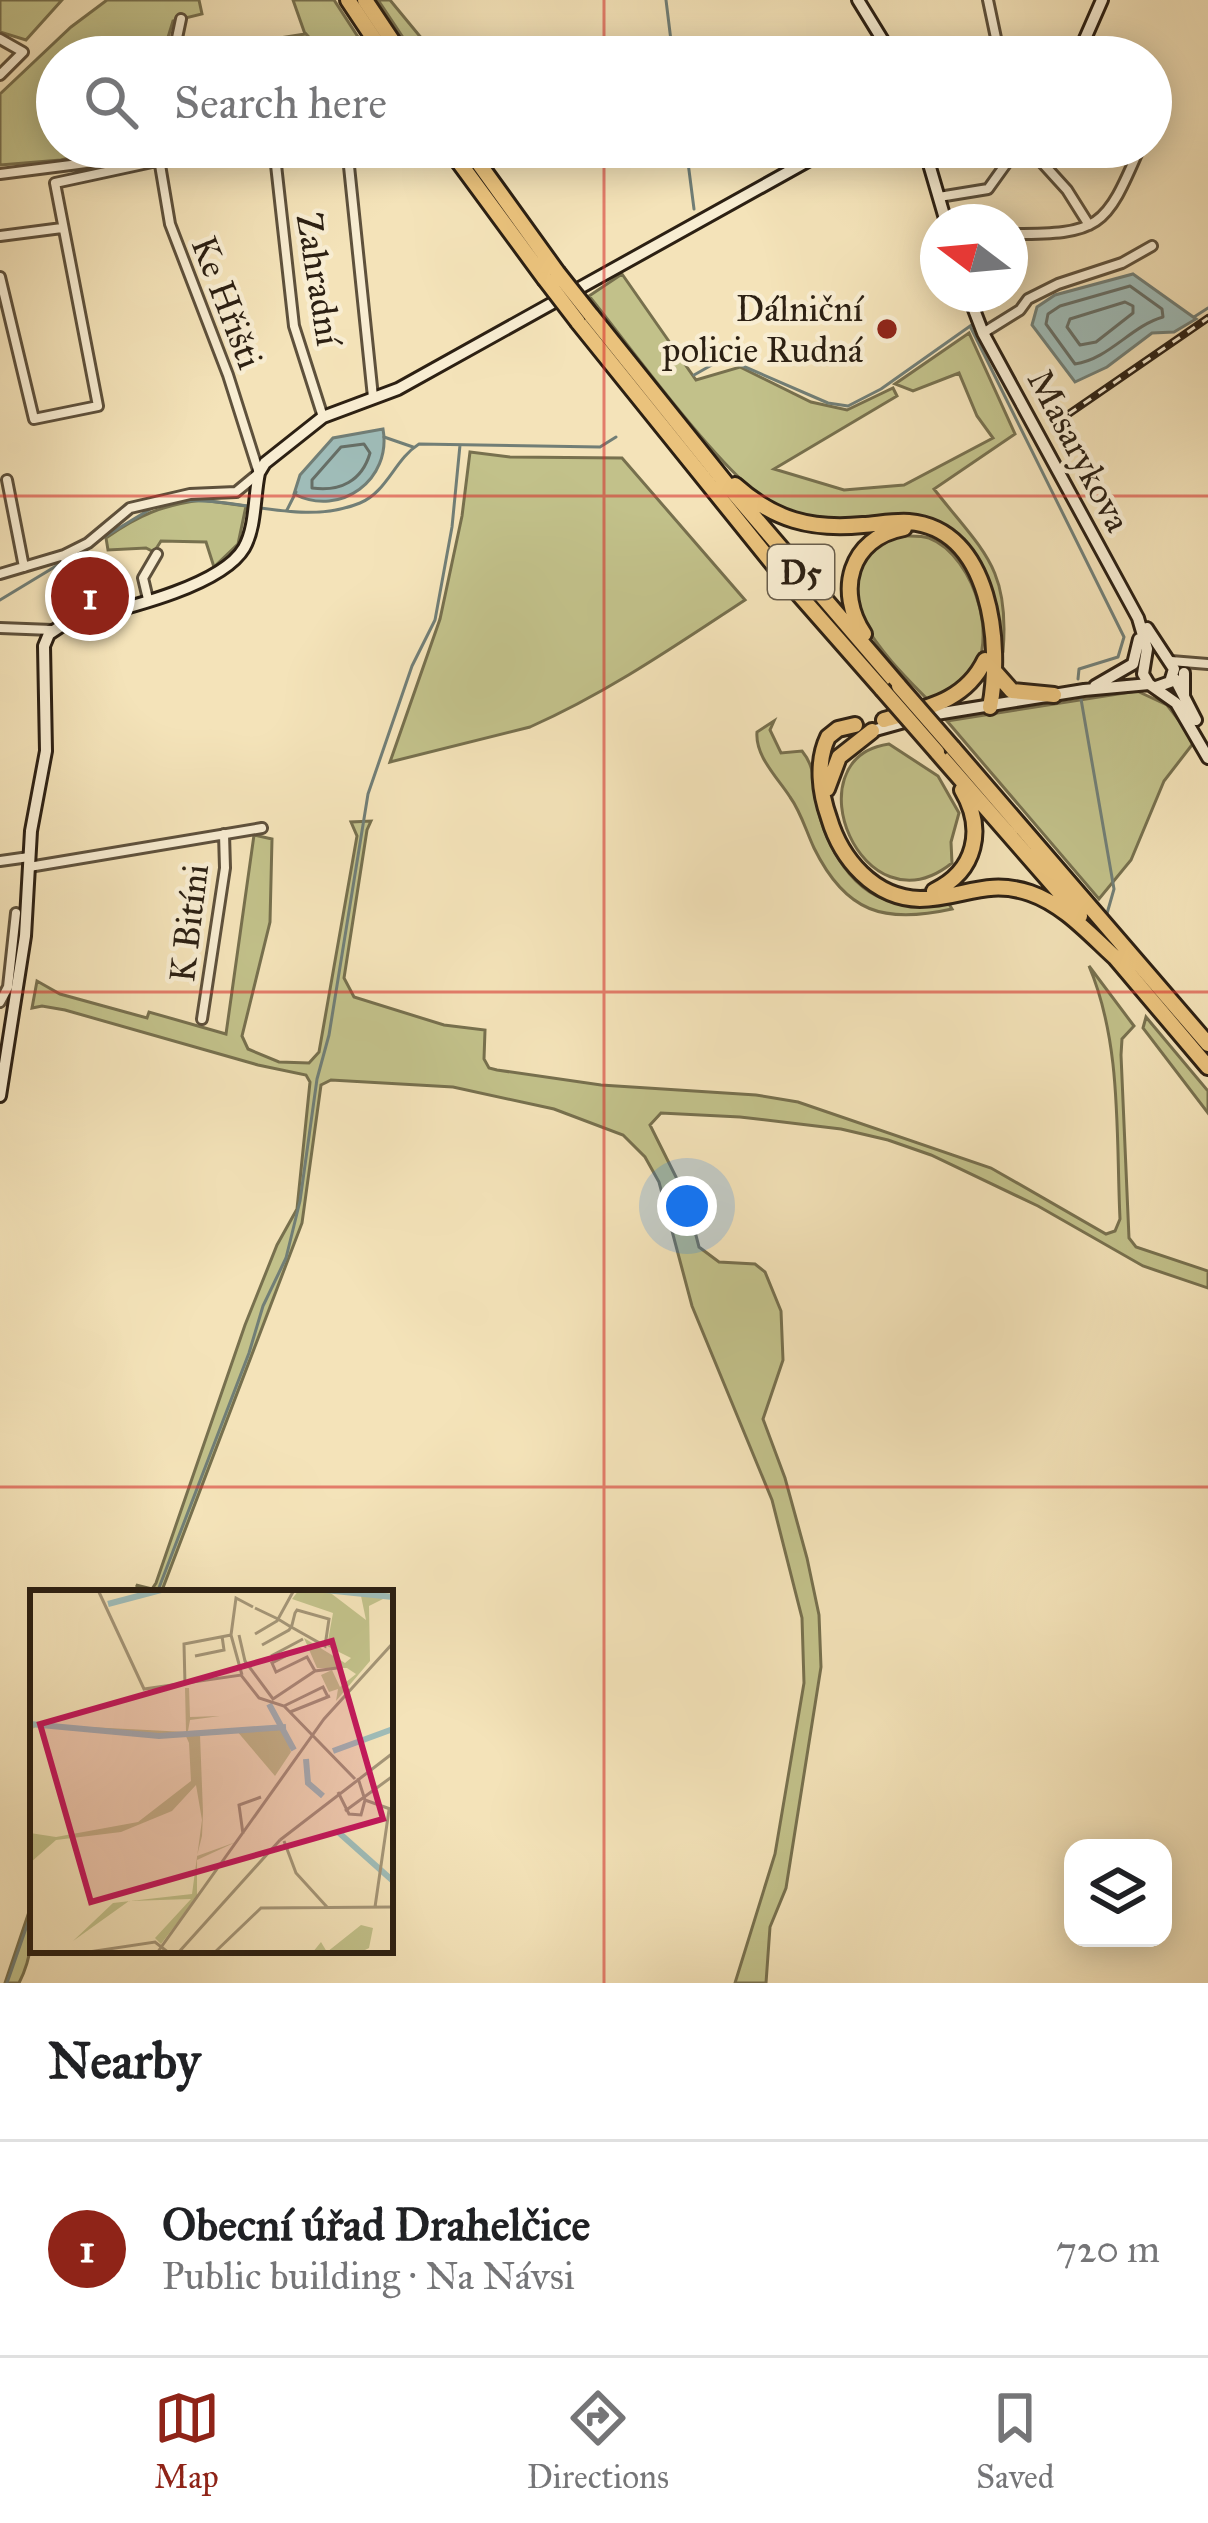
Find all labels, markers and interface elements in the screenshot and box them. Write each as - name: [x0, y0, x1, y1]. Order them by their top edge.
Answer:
- search box: [36, 36, 1172, 168]
- icon: search: [78, 69, 144, 135]
- text: Search here: [174, 75, 387, 130]
- north arrow: [920, 204, 1028, 312]
- street label: Zahradní: [287, 210, 352, 351]
- street label: Ke Hřišti: [182, 230, 272, 375]
- place label: Dálniční policie Rudná: [662, 287, 865, 372]
- marker: Dálniční policie Rudná: [874, 316, 900, 342]
- street label: Masarykova: [1018, 362, 1141, 540]
- road number: D5: [768, 545, 834, 599]
- pin: 1: [51, 551, 129, 641]
- street label: K Bitíni: [160, 861, 218, 985]
- your location: [657, 1176, 717, 1236]
- inset map: [30, 1590, 393, 1953]
- map controls: [1064, 1839, 1172, 1947]
- button: layers: [1064, 1839, 1172, 1947]
- text: Nearby: [48, 2030, 200, 2092]
- text: Obecní úřad Drahelčice: [162, 2197, 590, 2252]
- text: 1: [79, 2225, 95, 2273]
- text: 720 m: [1056, 2225, 1160, 2273]
- text: Public building · Na Návsi: [162, 2252, 575, 2300]
- tab: Map: [154, 2385, 220, 2497]
- tab: Directions: [527, 2385, 669, 2497]
- tab: Saved: [976, 2385, 1054, 2497]

